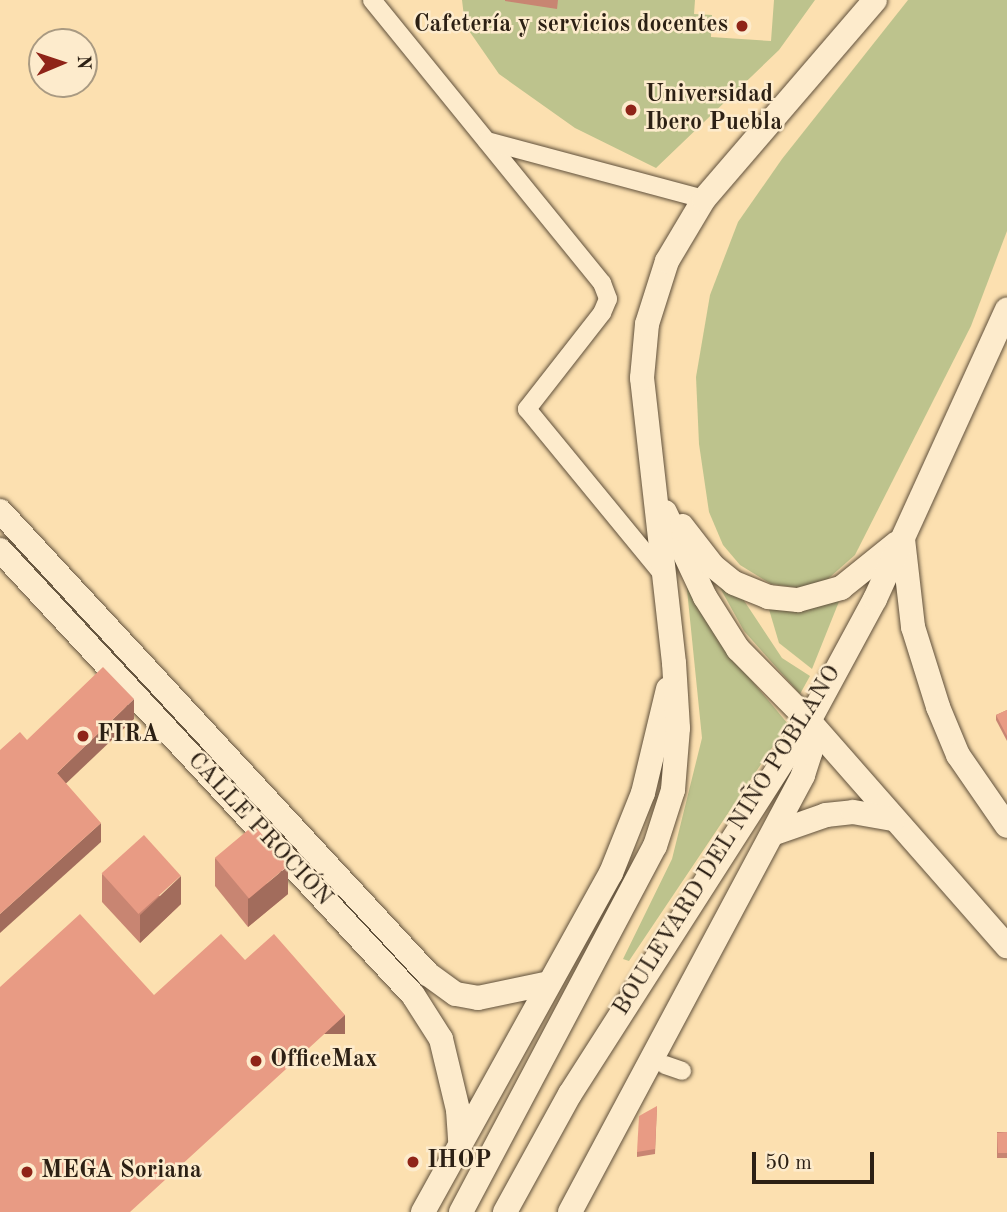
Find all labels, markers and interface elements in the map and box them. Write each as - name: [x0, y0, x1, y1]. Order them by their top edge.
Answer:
- place label: Cafetería y servicios docentes: [414, 12, 728, 40]
- marker: Cafetería y servicios docentes: [734, 18, 750, 34]
- north arrow: [28, 28, 98, 98]
- text: N: [73, 55, 92, 70]
- place label: Universidad Ibero Puebla: [645, 82, 782, 138]
- marker: Universidad Ibero Puebla: [623, 102, 639, 118]
- street label: BOULEVARD DEL NIÑO POBLANO: [608, 661, 848, 1021]
- place label: FIRA: [97, 722, 159, 750]
- marker: FIRA: [75, 728, 91, 744]
- street label: CALLE PROCIÓN: [180, 747, 338, 913]
- place label: OfficeMax: [270, 1047, 378, 1075]
- marker: OfficeMax: [248, 1053, 264, 1069]
- scale bar: [755, 1138, 878, 1182]
- place label: IHOP: [427, 1148, 491, 1176]
- text: 50 m: [765, 1153, 812, 1174]
- marker: IHOP: [405, 1154, 421, 1170]
- place label: MEGA Soriana: [41, 1158, 202, 1186]
- marker: MEGA Soriana: [19, 1164, 35, 1180]

